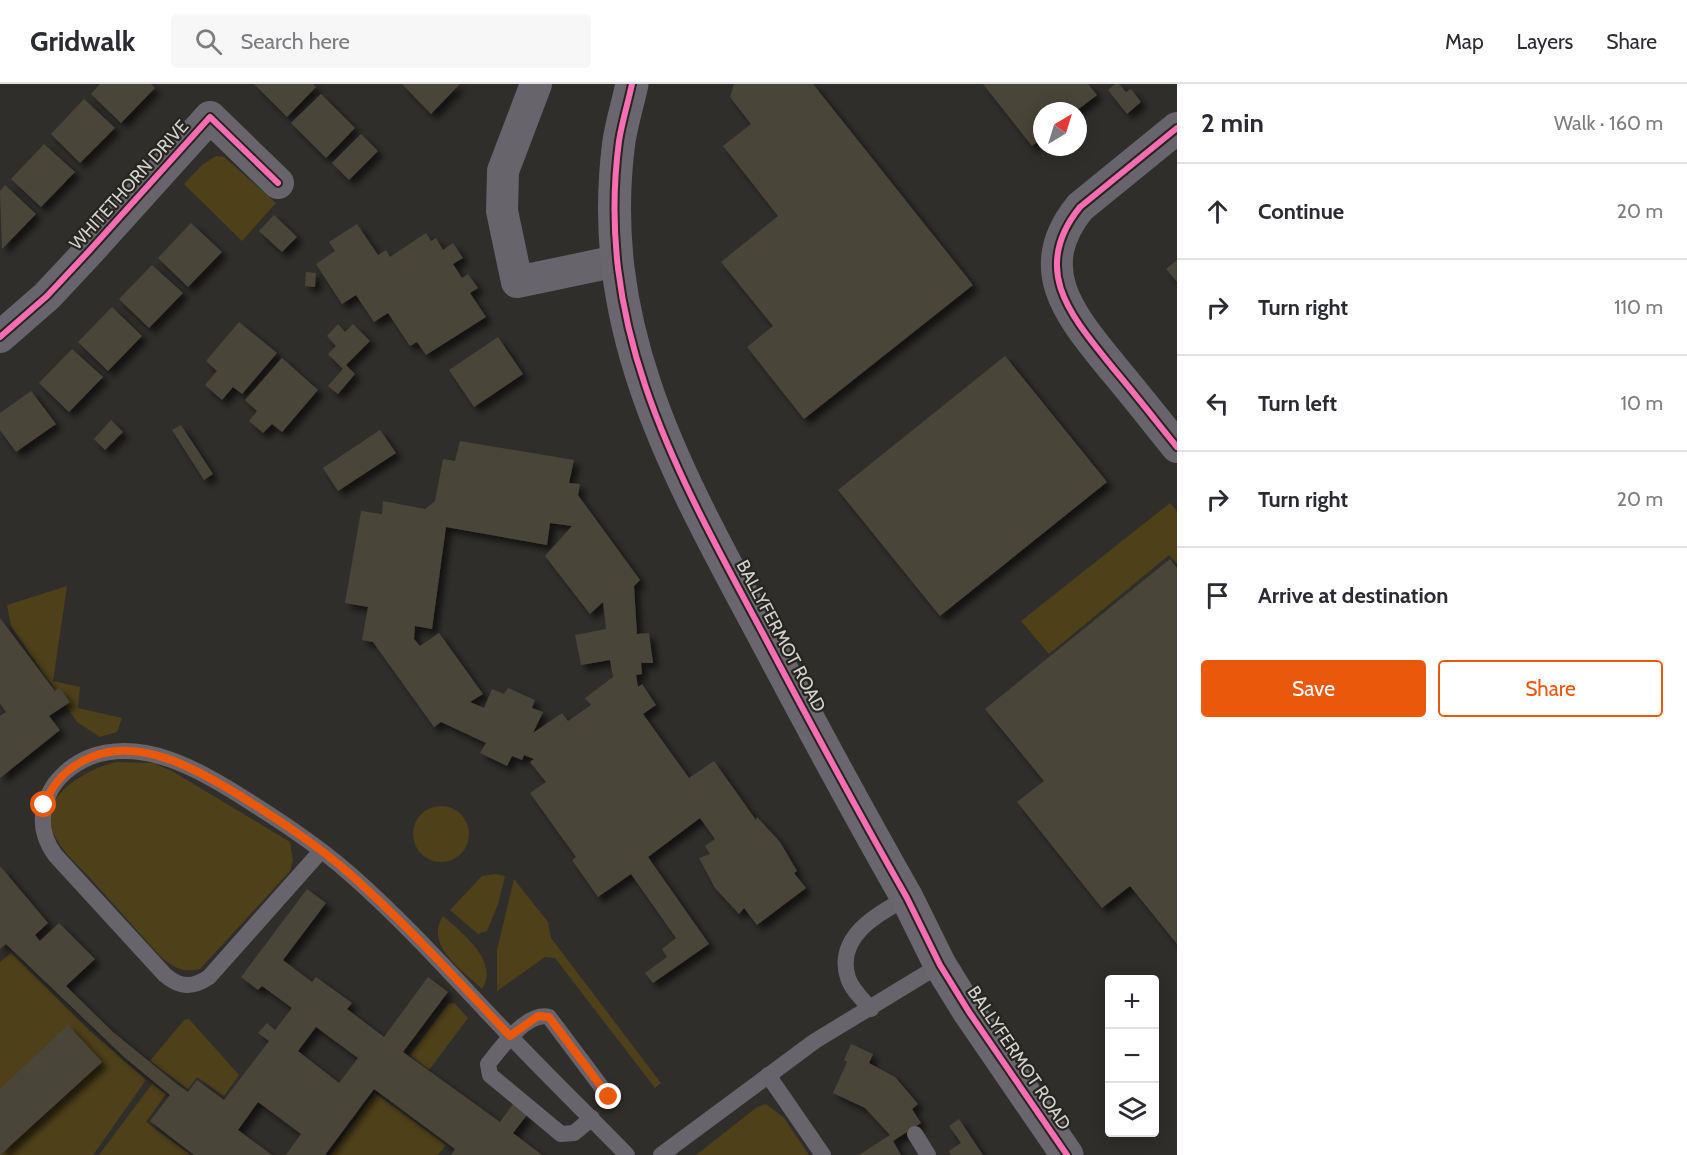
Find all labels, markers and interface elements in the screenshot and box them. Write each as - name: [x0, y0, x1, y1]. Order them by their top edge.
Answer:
- search box: [171, 14, 591, 68]
- text: Gridwalk: [30, 24, 135, 58]
- icon: search: [192, 25, 225, 58]
- text: Search here: [240, 28, 350, 55]
- text: Map: [1445, 29, 1484, 54]
- text: Layers: [1517, 29, 1573, 54]
- text: Share: [1606, 29, 1657, 54]
- north arrow: [1033, 102, 1087, 156]
- text: 2 min: [1201, 107, 1264, 139]
- text: Walk · 160 m: [1554, 111, 1663, 135]
- street label: WHITETHORN DRIVE: [65, 116, 193, 254]
- icon: ahead: [1201, 195, 1234, 228]
- text: Continue: [1258, 198, 1344, 225]
- text: 20 m: [1617, 199, 1663, 223]
- icon: right: [1201, 291, 1234, 324]
- text: Turn right: [1258, 294, 1348, 321]
- text: 110 m: [1614, 295, 1663, 319]
- icon: left: [1201, 387, 1234, 420]
- text: Turn left: [1258, 390, 1337, 417]
- text: 10 m: [1620, 391, 1663, 415]
- icon: right: [1201, 483, 1234, 516]
- text: Turn right: [1258, 486, 1348, 513]
- text: 20 m: [1617, 487, 1663, 511]
- street label: BALLYFERMOT ROAD: [732, 556, 830, 716]
- icon: arrive: [1201, 579, 1234, 612]
- text: Arrive at destination: [1258, 582, 1448, 609]
- button: Save: [1201, 660, 1426, 717]
- button: Share: [1438, 660, 1663, 717]
- route start: [30, 791, 56, 817]
- map controls: [1105, 975, 1159, 1137]
- button: +: [1105, 975, 1159, 1029]
- street label: BALLYFERMOT ROAD: [963, 982, 1075, 1134]
- button: −: [1105, 1029, 1159, 1083]
- route end: [595, 1083, 621, 1109]
- button: layers: [1105, 1083, 1159, 1137]

